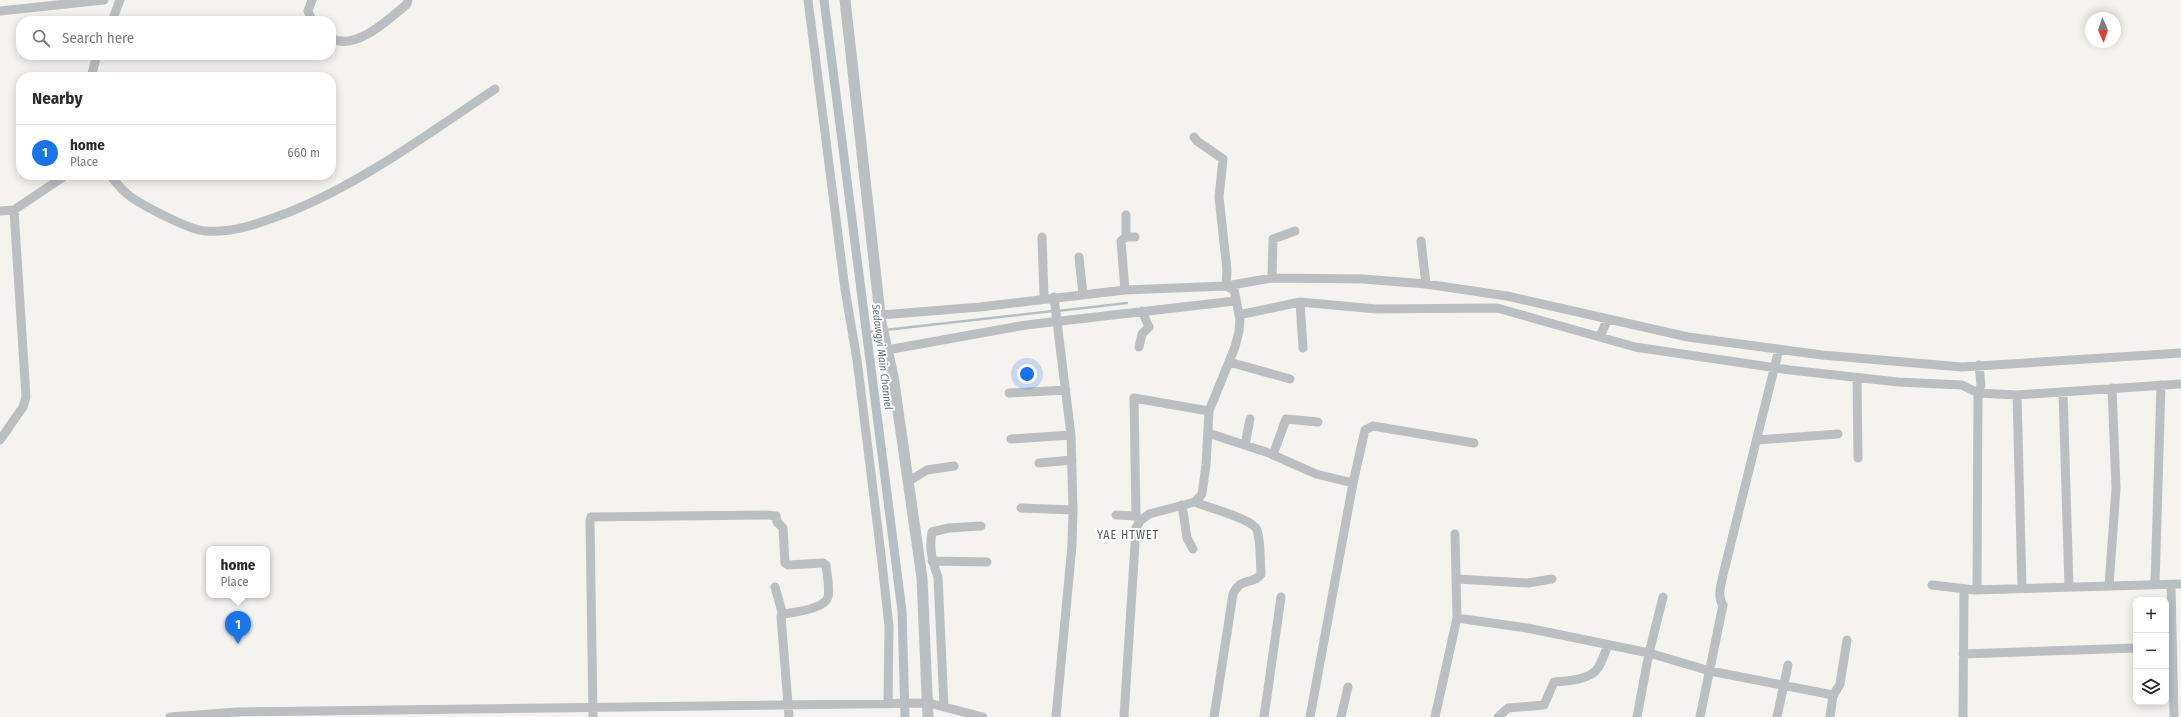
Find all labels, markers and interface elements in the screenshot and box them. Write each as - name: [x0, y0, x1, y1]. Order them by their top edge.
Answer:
- north arrow: [2085, 12, 2121, 48]
- search box: [16, 16, 336, 60]
- icon: search: [30, 27, 52, 49]
- text: Search here: [62, 29, 134, 47]
- text: Nearby: [32, 88, 83, 109]
- text: home: [70, 136, 105, 154]
- text: 1: [42, 145, 48, 160]
- text: 660 m: [287, 145, 320, 160]
- text: Place: [70, 154, 98, 169]
- water label: Sedawgyi Main Channel: [869, 303, 895, 411]
- your location: [1017, 364, 1037, 384]
- district label: YAE HTWET: [1097, 528, 1159, 542]
- popup: [206, 546, 270, 598]
- text: home: [221, 556, 255, 574]
- text: Place: [221, 574, 249, 589]
- map controls: [2133, 597, 2169, 705]
- button: +: [2133, 597, 2169, 633]
- pin: 1: [225, 611, 251, 644]
- button: −: [2133, 633, 2169, 669]
- button: layers: [2133, 669, 2169, 705]

